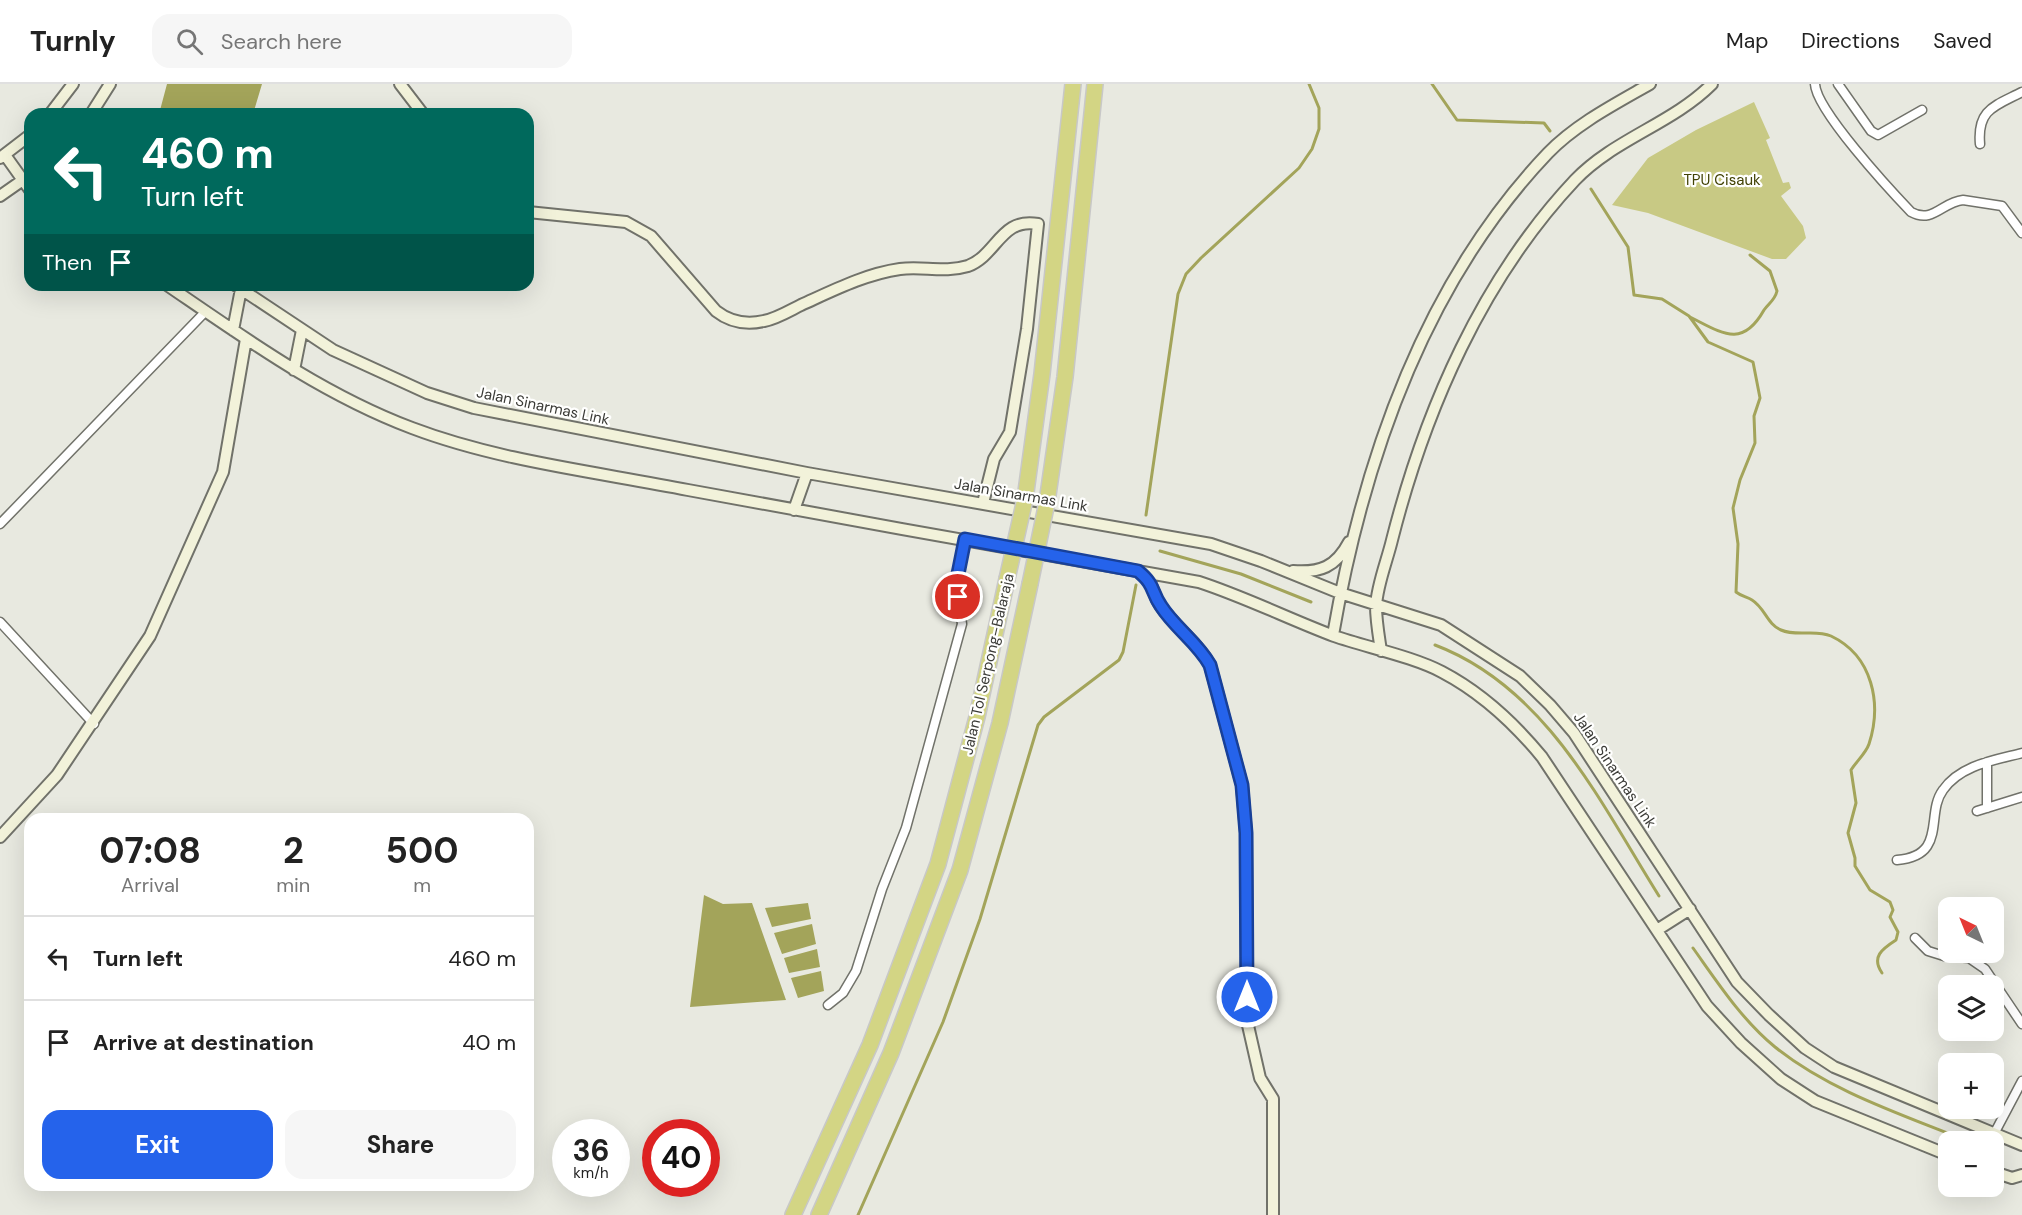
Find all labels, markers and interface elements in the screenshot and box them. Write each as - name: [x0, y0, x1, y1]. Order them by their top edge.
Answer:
- search box: [152, 14, 572, 68]
- text: Turnly: [30, 23, 116, 60]
- icon: search: [173, 25, 206, 58]
- text: Search here: [221, 27, 342, 56]
- text: Map: [1726, 27, 1768, 55]
- text: Directions: [1801, 27, 1900, 55]
- text: Saved: [1933, 27, 1992, 55]
- text: 460 m: [141, 126, 274, 181]
- icon: left: [42, 132, 120, 210]
- park label: TPU Cisauk: [1683, 170, 1761, 190]
- text: Turn left: [141, 179, 244, 214]
- icon: arrive: [104, 246, 137, 279]
- text: Then: [42, 248, 92, 277]
- street label: Jalan Sinarmas Link: [475, 382, 612, 430]
- street label: Jalan Sinarmas Link: [953, 473, 1090, 517]
- pin: [932, 571, 983, 622]
- street label: Jalan Tol Serpong–Balaraja: [957, 571, 1019, 757]
- icon: arrive: [941, 580, 974, 613]
- street label: Jalan Sinarmas Link: [1569, 708, 1661, 832]
- text: 07:08: [99, 827, 201, 874]
- text: 2: [283, 827, 304, 874]
- text: 500: [386, 827, 459, 874]
- text: Arrival: [121, 872, 179, 898]
- text: min: [276, 872, 310, 898]
- text: m: [413, 872, 431, 898]
- north arrow: [1938, 897, 2004, 963]
- map controls: [1938, 897, 2004, 1197]
- icon: left: [42, 942, 75, 975]
- text: Turn left: [93, 944, 183, 973]
- text: 460 m: [448, 944, 516, 973]
- position arrow: [1215, 965, 1279, 1029]
- button: layers: [1938, 975, 2004, 1041]
- icon: arrive: [42, 1026, 75, 1059]
- text: Arrive at destination: [93, 1028, 314, 1057]
- text: 40 m: [462, 1028, 516, 1057]
- button: +: [1938, 1053, 2004, 1119]
- button: Exit: [42, 1110, 273, 1179]
- button: Share: [285, 1110, 516, 1179]
- speed limit sign: 40: [642, 1119, 720, 1197]
- text: 36: [572, 1131, 610, 1170]
- button: −: [1938, 1131, 2004, 1197]
- text: km/h: [573, 1163, 609, 1183]

